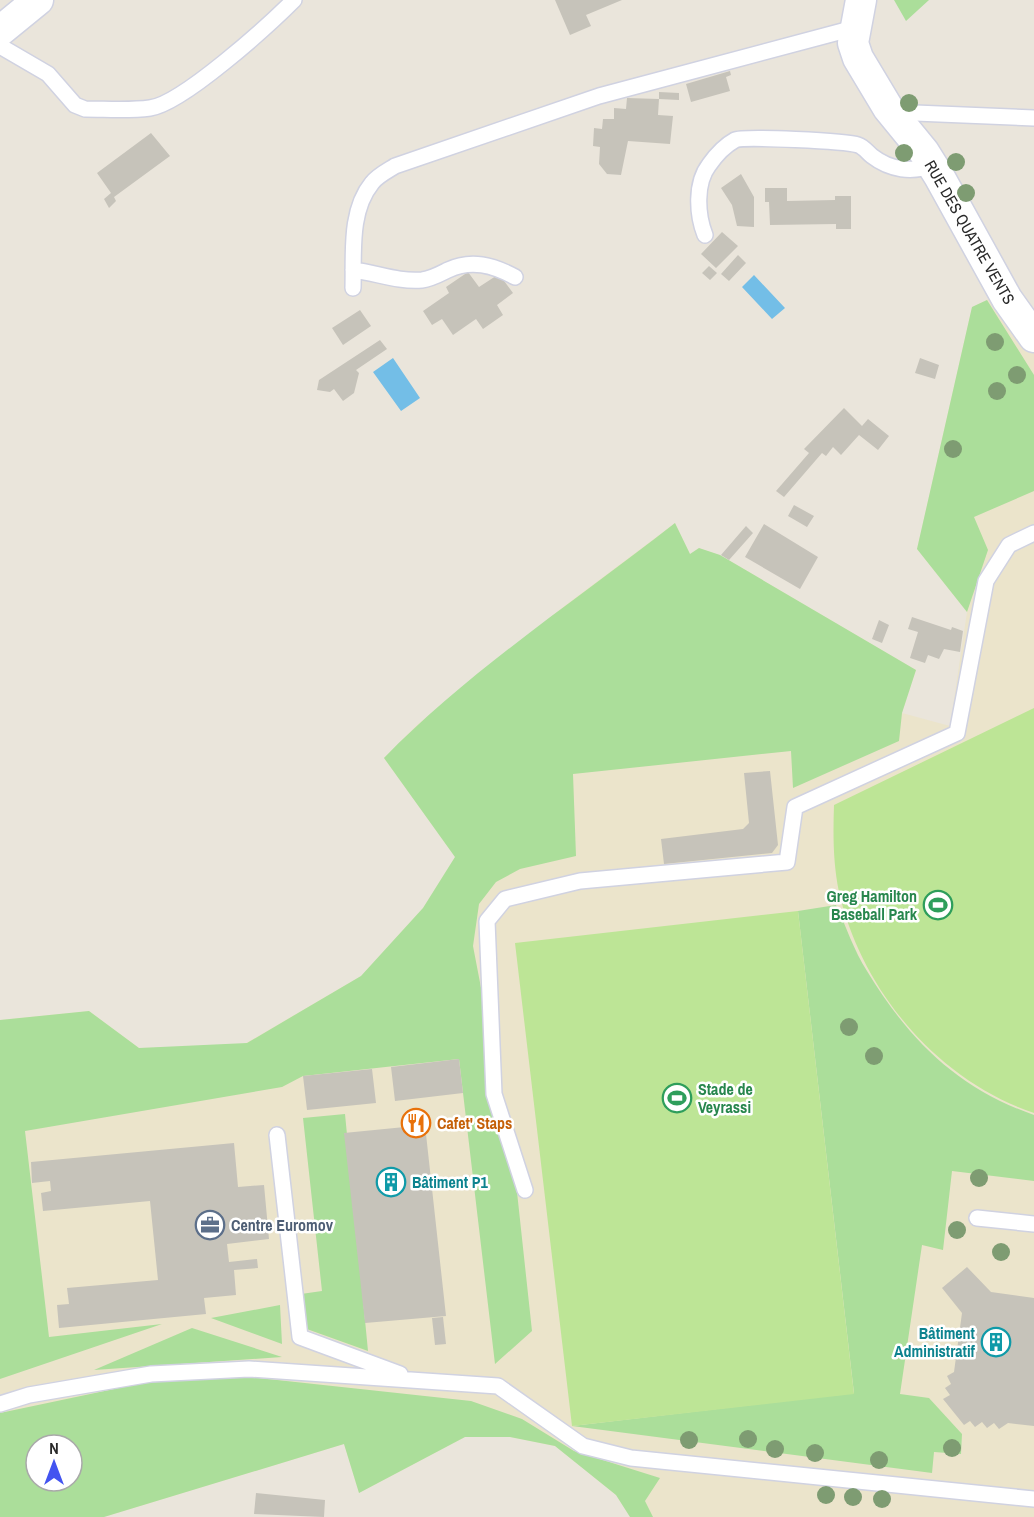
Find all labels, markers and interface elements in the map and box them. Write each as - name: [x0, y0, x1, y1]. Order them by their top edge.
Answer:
- street label: RUE DES QUATRE VENTS: [920, 156, 1020, 308]
- place label: Greg Hamilton Baseball Park: [827, 885, 918, 925]
- sports icon: Greg Hamilton Baseball Park: [922, 889, 954, 921]
- place label: Stade de Veyrassi: [698, 1078, 753, 1118]
- sports icon: Stade de Veyrassi: [661, 1082, 693, 1114]
- restaurant icon: Cafet' Staps: [400, 1107, 432, 1139]
- place label: Cafet' Staps: [437, 1112, 512, 1134]
- building icon: Bâtiment P1: [375, 1166, 407, 1198]
- place label: Bâtiment P1: [412, 1171, 489, 1193]
- office icon: Centre Euromov: [194, 1209, 226, 1241]
- place label: Centre Euromov: [231, 1214, 334, 1236]
- place label: Bâtiment Administratif: [894, 1322, 976, 1362]
- building icon: Bâtiment Administratif: [980, 1326, 1012, 1358]
- north arrow: [24, 1433, 84, 1493]
- text: N: [49, 1437, 59, 1459]

